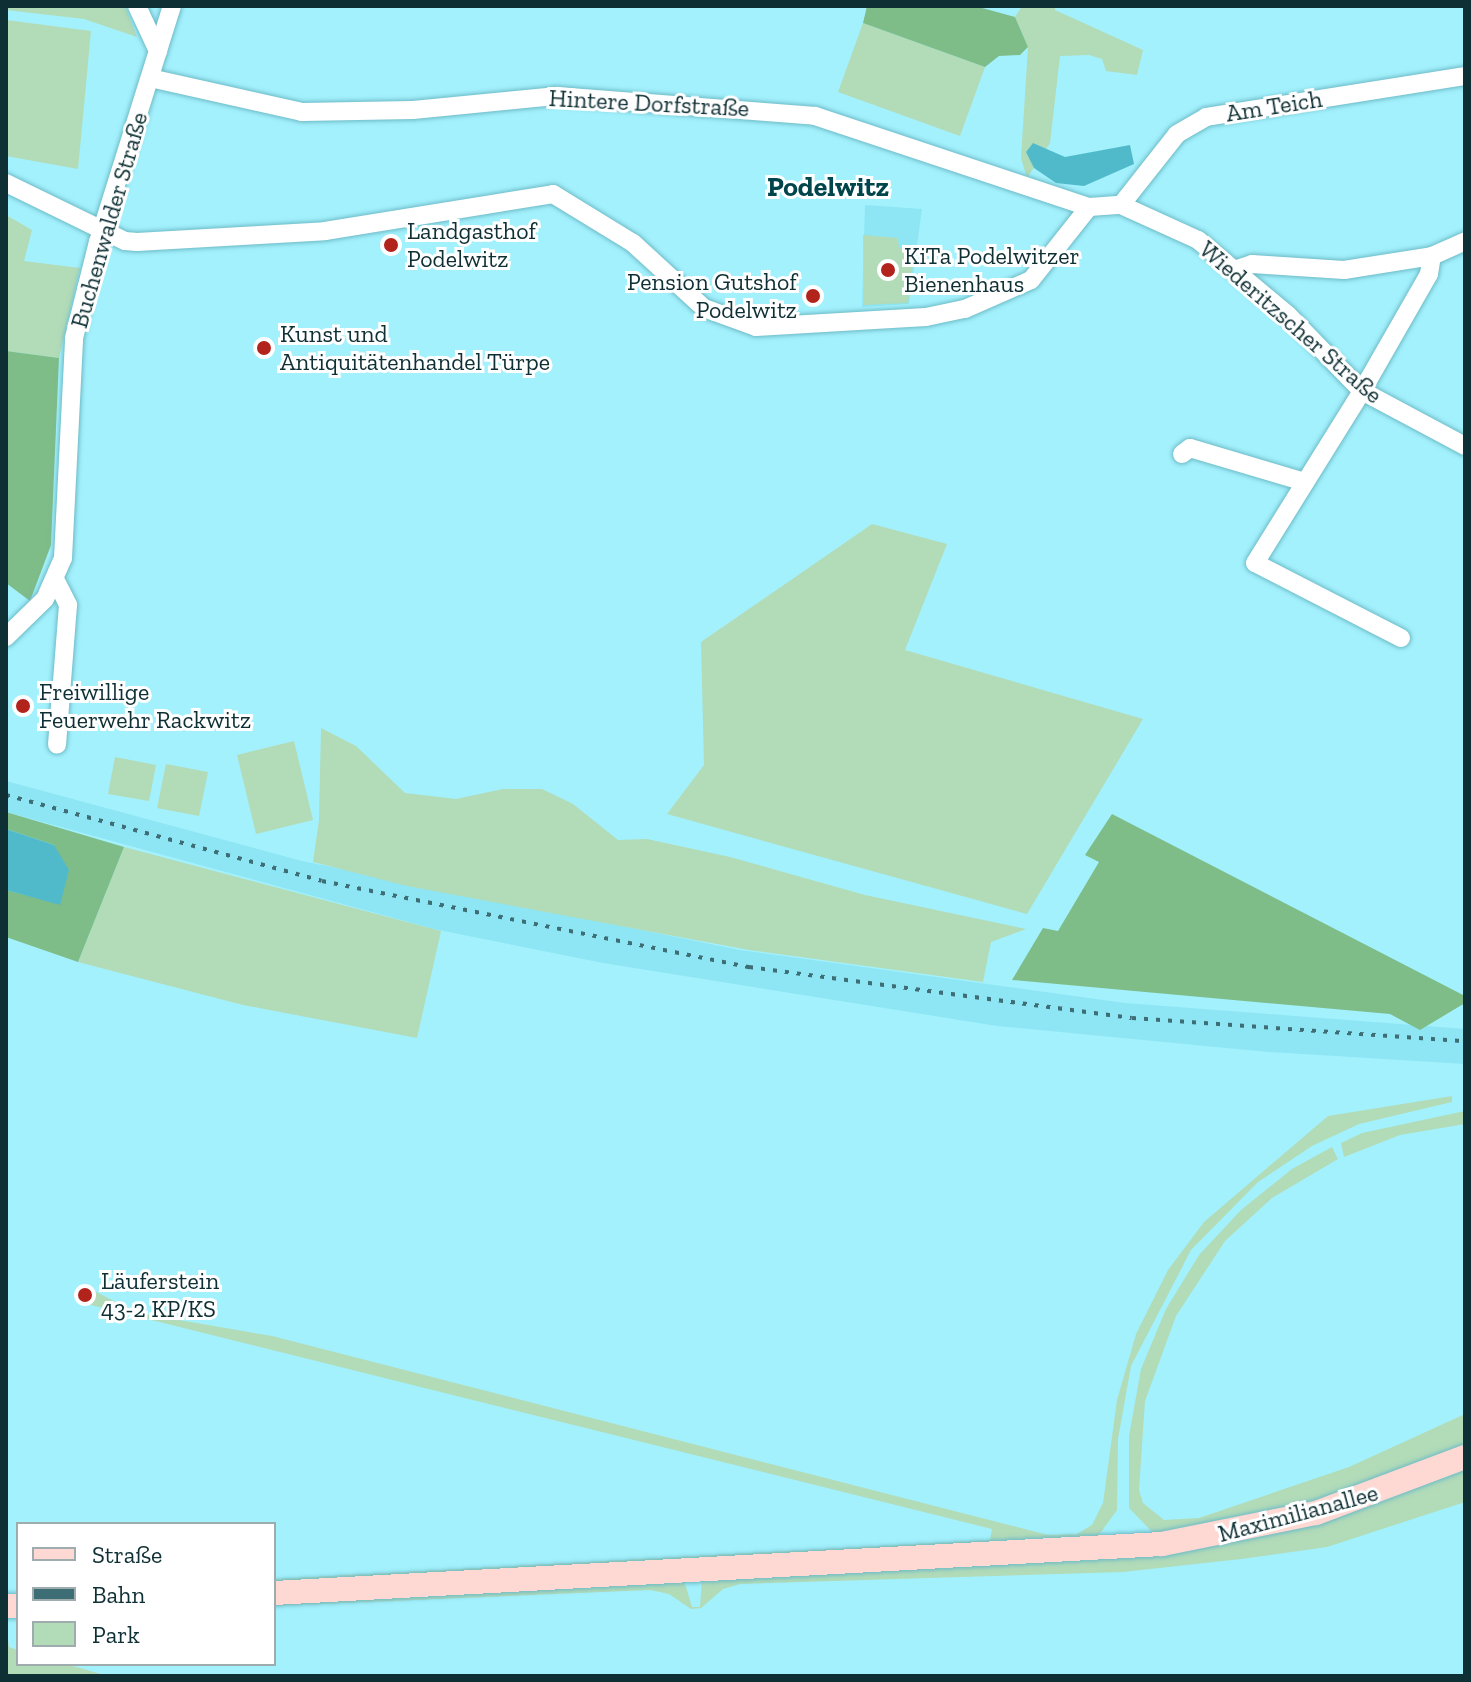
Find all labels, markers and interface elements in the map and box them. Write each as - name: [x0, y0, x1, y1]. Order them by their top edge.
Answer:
- street label: Hintere Dorfstraße: [548, 83, 750, 123]
- street label: Am Teich: [1224, 84, 1324, 128]
- street label: Buchenwalder Straße: [64, 109, 154, 331]
- district label: Podelwitz: [767, 170, 889, 204]
- place label: Landgasthof Podelwitz: [407, 217, 536, 273]
- street label: Wiederitzscher Straße: [1193, 235, 1389, 409]
- marker: Landgasthof Podelwitz: [382, 236, 400, 254]
- place label: KiTa Podelwitzer Bienenhaus: [904, 242, 1079, 298]
- marker: KiTa Podelwitzer Bienenhaus: [879, 261, 897, 279]
- place label: Pension Gutshof Podelwitz: [627, 268, 797, 324]
- marker: Pension Gutshof Podelwitz: [804, 287, 822, 305]
- place label: Kunst und Antiquitätenhandel Türpe: [280, 320, 550, 376]
- marker: Kunst und Antiquitätenhandel Türpe: [255, 339, 273, 357]
- place label: Freiwillige Feuerwehr Rackwitz: [39, 678, 251, 734]
- marker: Freiwillige Feuerwehr Rackwitz: [14, 697, 32, 715]
- place label: Läuferstein 43-2 KP/KS: [101, 1267, 219, 1323]
- marker: Läuferstein 43-2 KP/KS: [76, 1286, 94, 1304]
- street label: Maximilianallee: [1215, 1478, 1381, 1548]
- legend: [16, 1522, 276, 1666]
- text: Straße: [92, 1540, 162, 1569]
- text: Bahn: [92, 1580, 145, 1609]
- text: Park: [92, 1620, 140, 1649]

